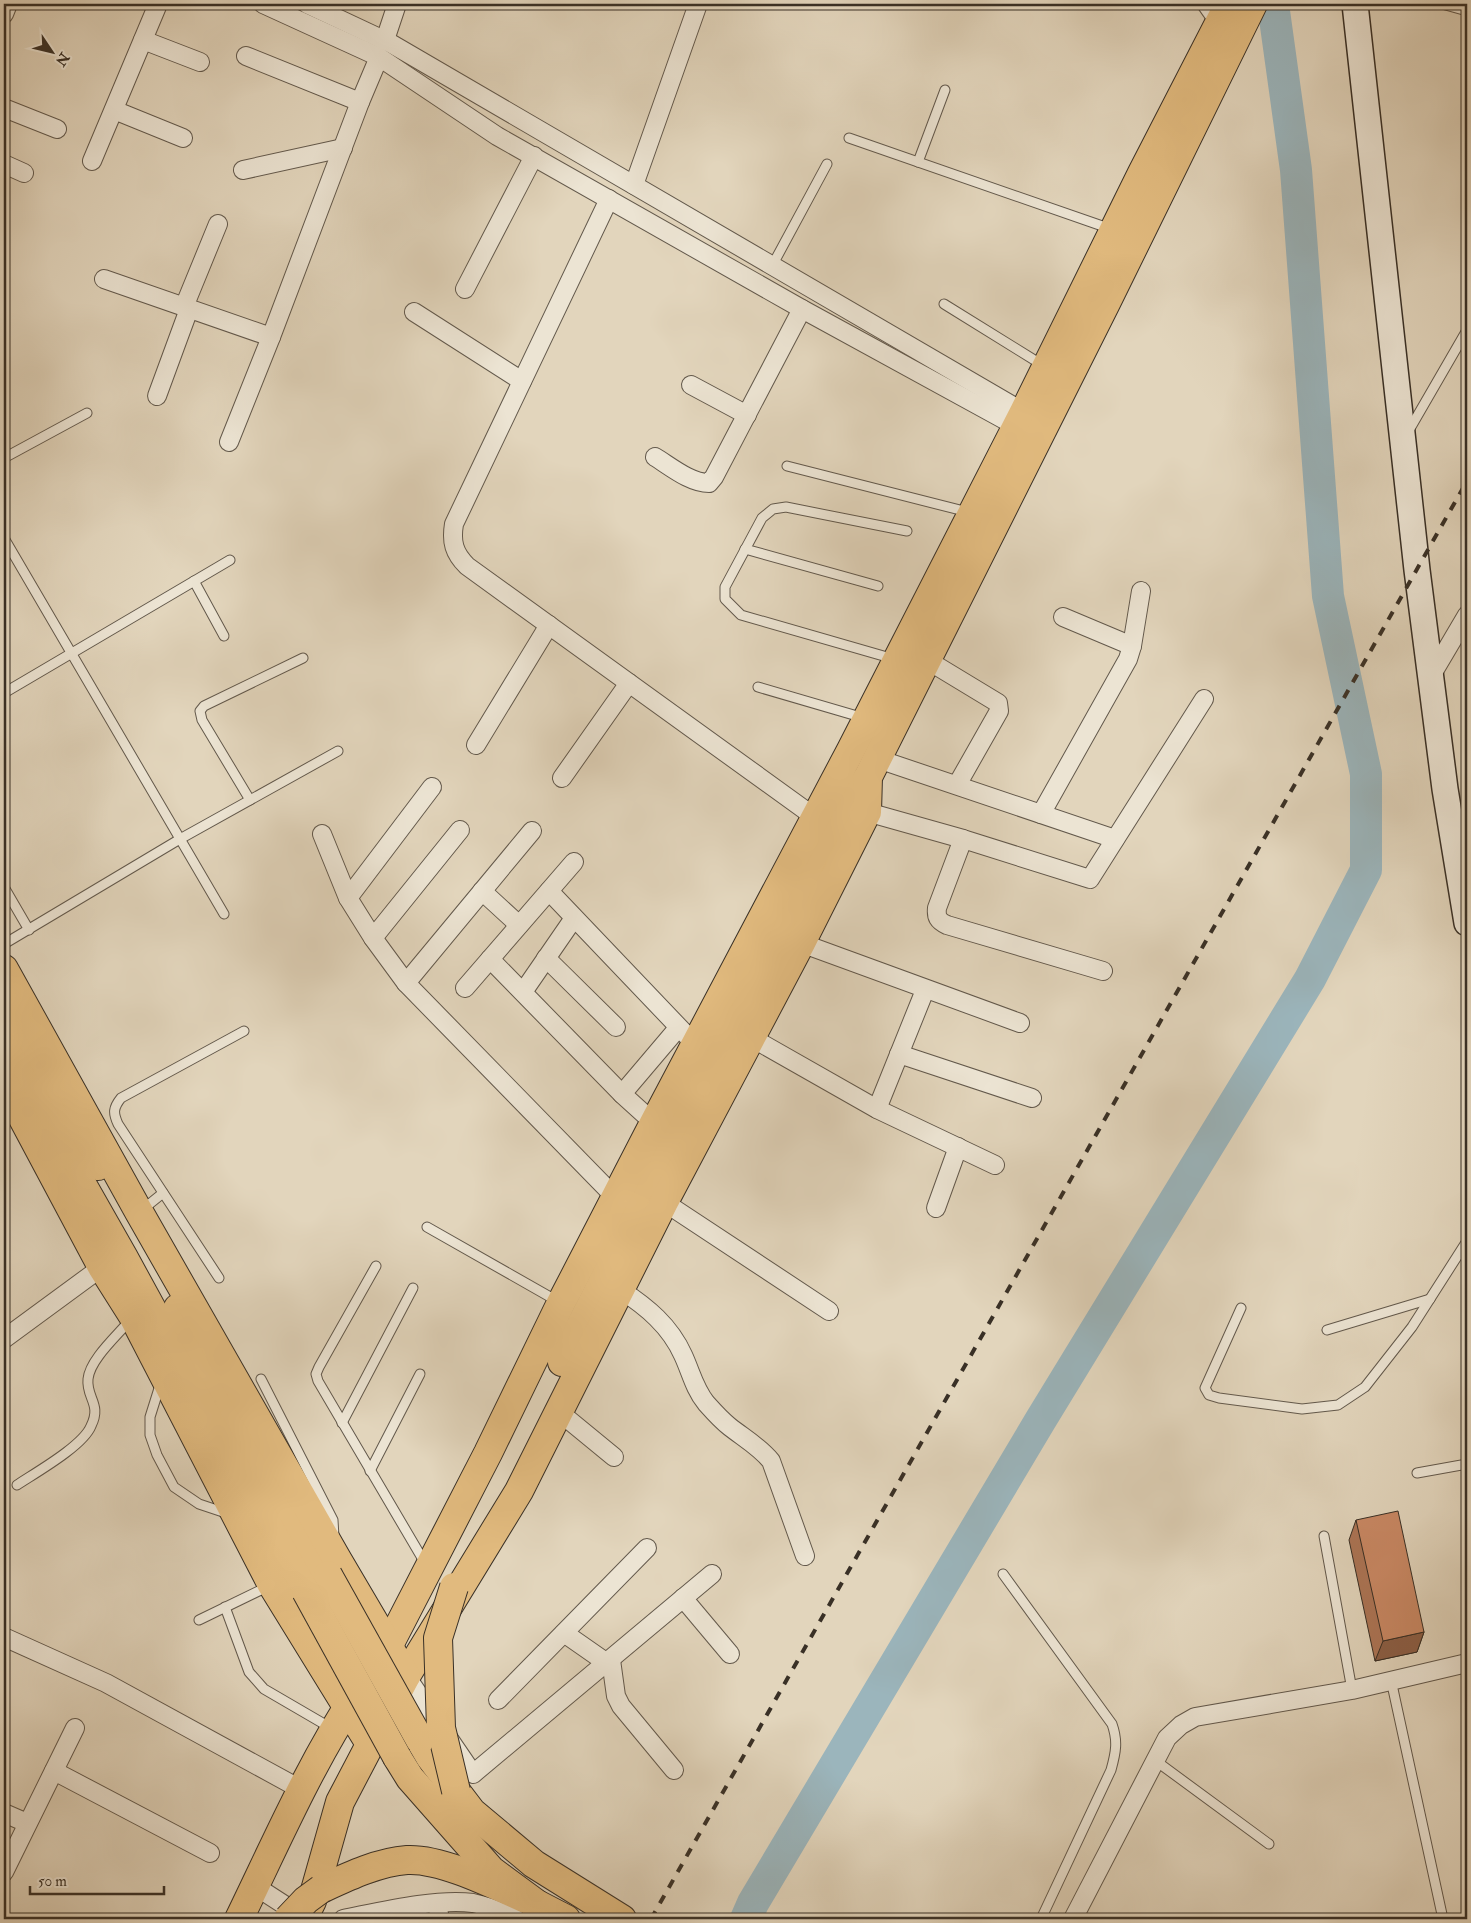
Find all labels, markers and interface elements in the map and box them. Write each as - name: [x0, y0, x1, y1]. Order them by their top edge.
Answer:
- north arrow: [28, 28, 78, 78]
- text: N: [51, 48, 73, 70]
- scale bar: [30, 1863, 164, 1895]
- text: 50 m: [38, 1872, 67, 1891]

